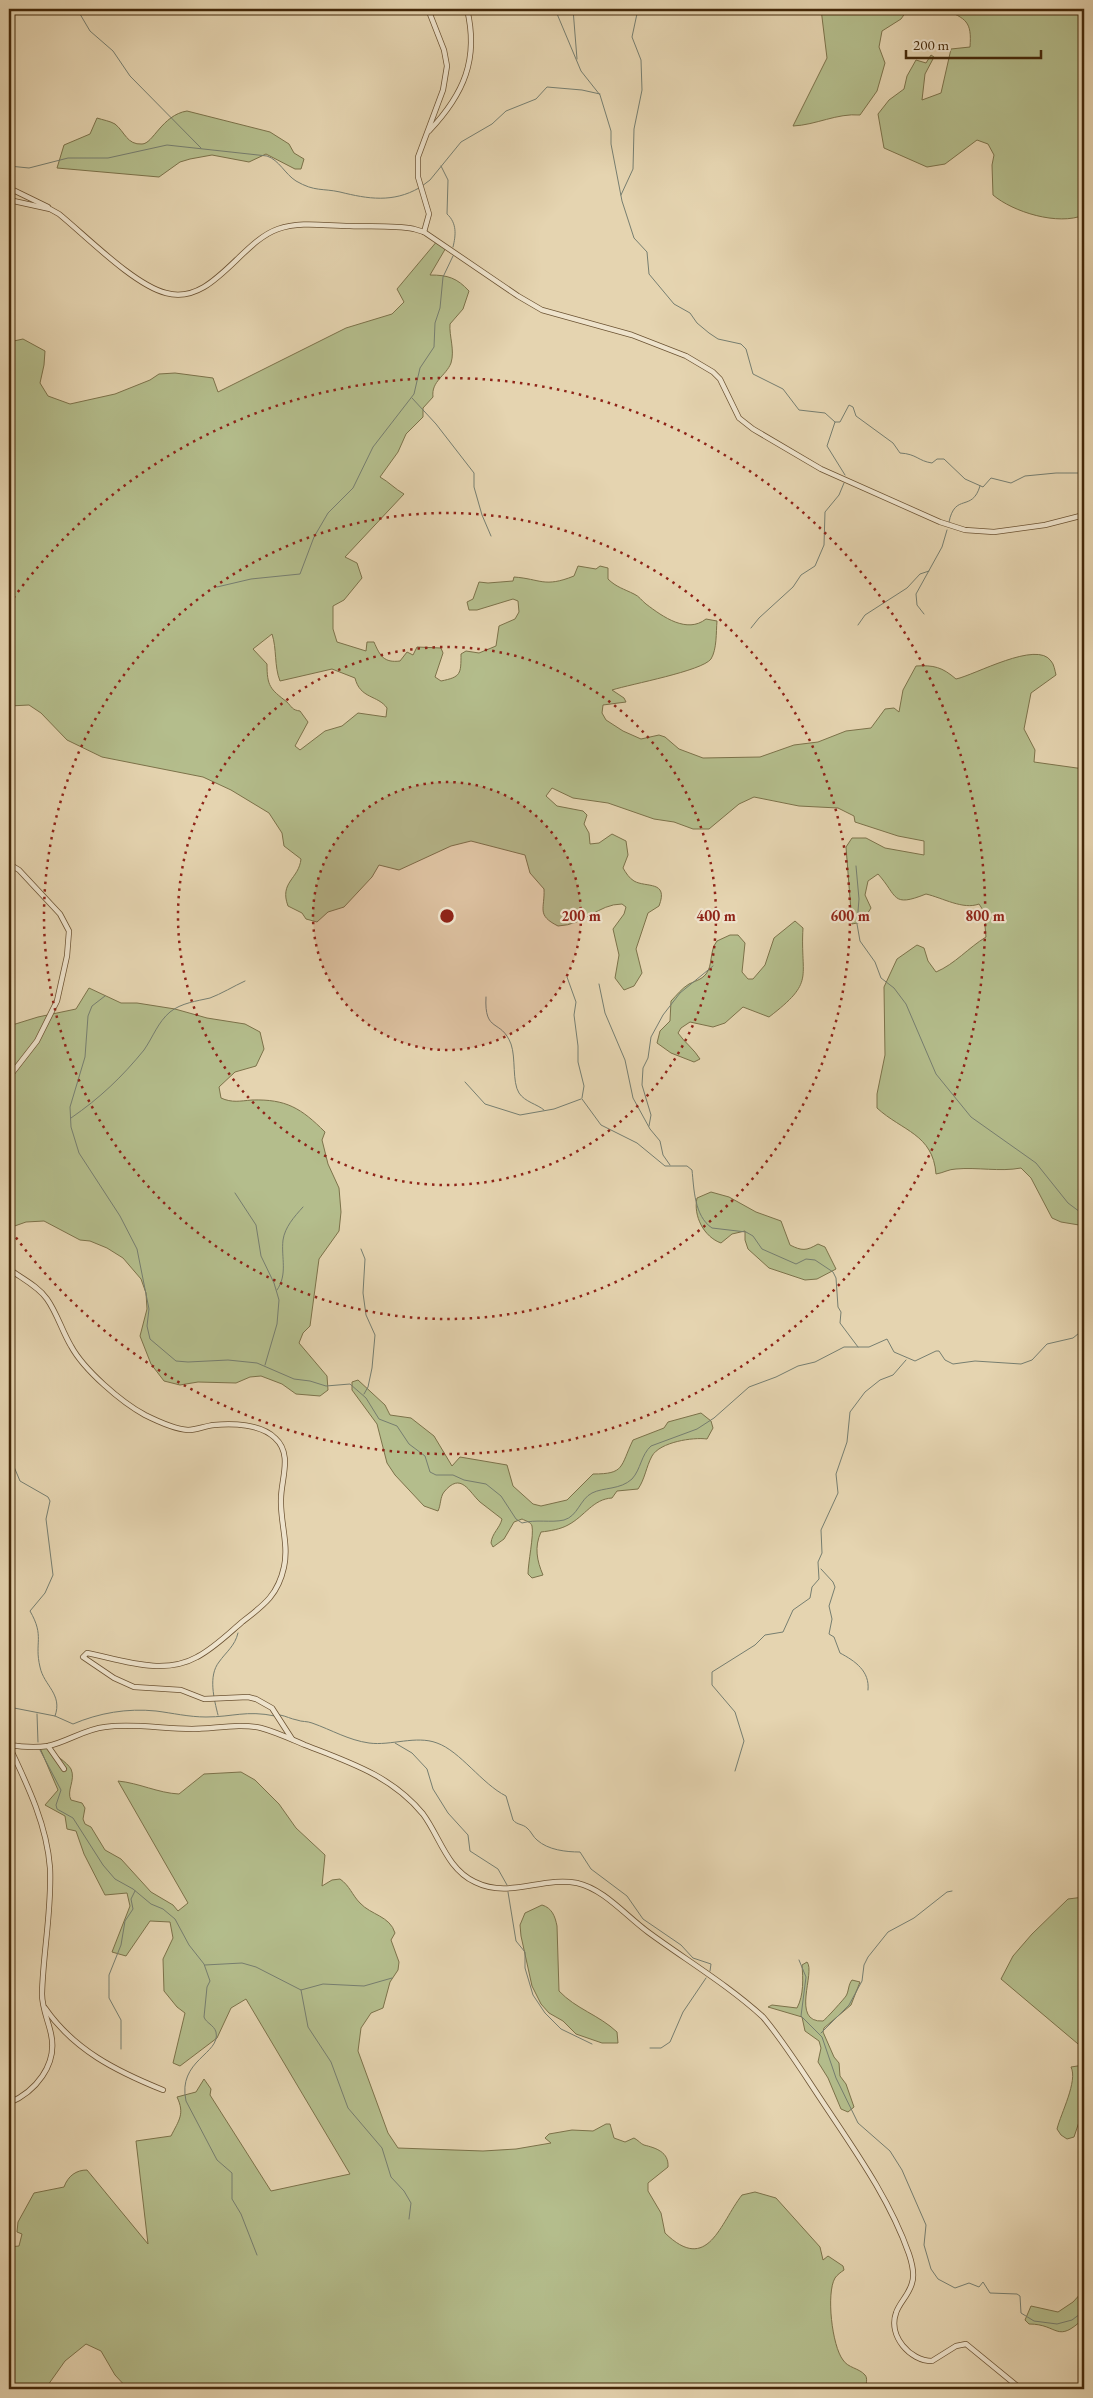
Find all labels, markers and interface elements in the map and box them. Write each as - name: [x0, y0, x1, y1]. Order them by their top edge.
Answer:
- scale bar: [906, 28, 1040, 60]
- text: 200 m: [913, 35, 950, 54]
- text: 200 m: [561, 906, 601, 925]
- text: 400 m: [696, 906, 736, 925]
- text: 600 m: [830, 906, 870, 925]
- text: 800 m: [965, 906, 1005, 925]
- centre of rings: [438, 907, 456, 925]

